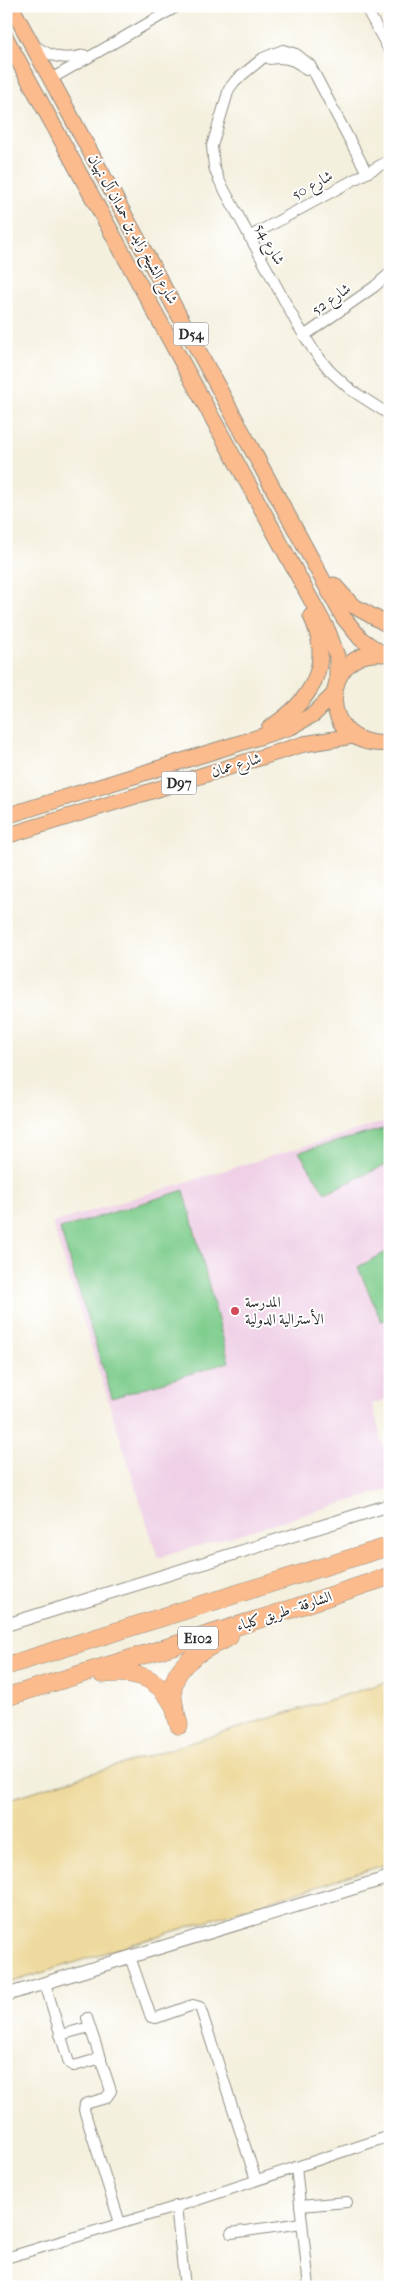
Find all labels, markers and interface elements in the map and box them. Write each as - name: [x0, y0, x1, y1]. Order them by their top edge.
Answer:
- street label: شارع الشيخ زايد بن حمدان آل نهيان: [80, 151, 182, 310]
- street label: شارع 50: [288, 166, 338, 207]
- street label: شارع 54: [248, 220, 289, 270]
- street label: شارع 52: [308, 279, 356, 322]
- road number: D54: [174, 322, 208, 346]
- street label: شارع عمان: [209, 749, 265, 785]
- road number: D97: [162, 771, 196, 794]
- place label: المدرسة الأسترالية الدولية: [245, 1293, 324, 1328]
- marker: المدرسة الأسترالية الدولية: [229, 1305, 241, 1317]
- street label: الشارقة - طريق كلباء: [234, 1587, 334, 1636]
- road number: E102: [178, 1626, 218, 1650]

